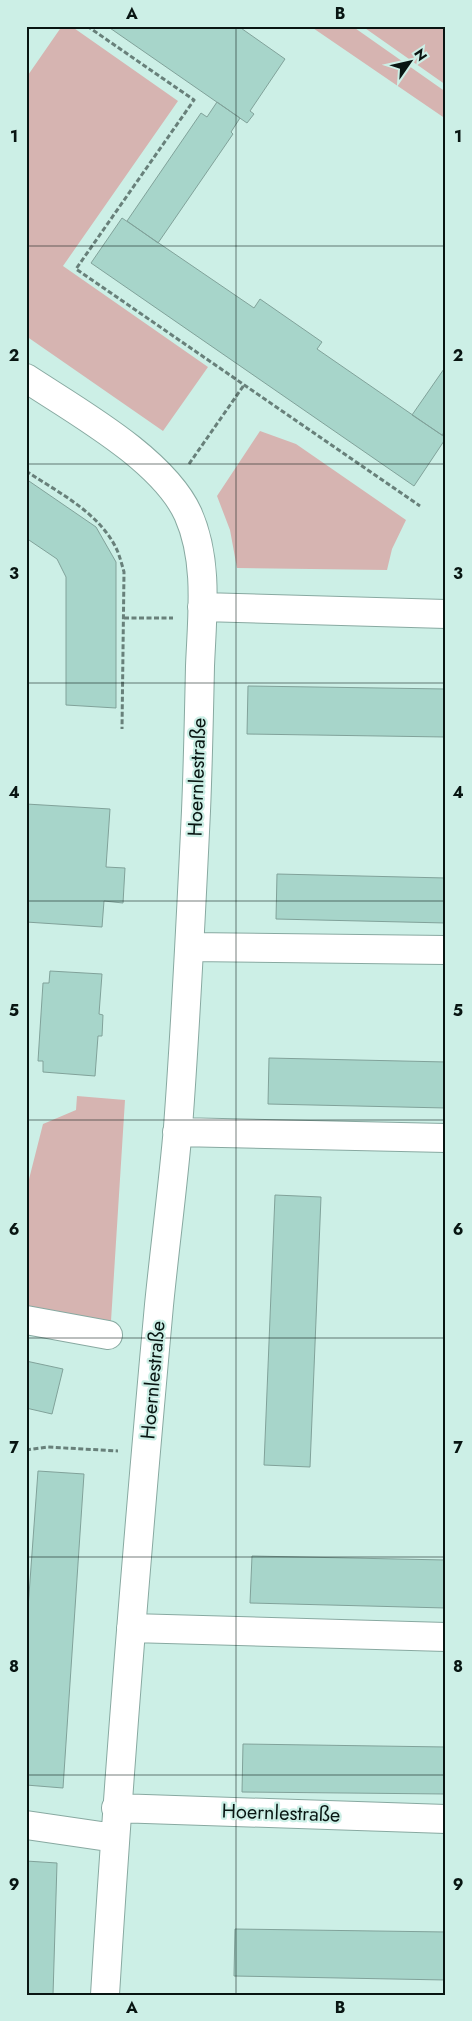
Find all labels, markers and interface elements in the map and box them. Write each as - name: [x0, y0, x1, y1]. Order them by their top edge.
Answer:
- text: A: [125, 2, 138, 25]
- text: B: [335, 2, 345, 25]
- north arrow: [384, 38, 434, 88]
- text: N: [409, 45, 432, 65]
- text: 1: [10, 125, 18, 148]
- text: 1: [454, 125, 462, 148]
- text: 2: [9, 344, 19, 367]
- text: 2: [453, 344, 463, 367]
- text: 3: [9, 562, 19, 585]
- text: 3: [453, 562, 463, 585]
- street label: Hoernlestraße: [180, 717, 214, 837]
- text: 4: [8, 781, 20, 804]
- text: 4: [452, 781, 464, 804]
- text: 5: [9, 999, 19, 1022]
- text: 5: [453, 999, 463, 1022]
- text: 6: [9, 1218, 19, 1241]
- text: 6: [453, 1218, 463, 1241]
- street label: Hoernlestraße: [133, 1320, 173, 1440]
- text: 7: [9, 1436, 19, 1459]
- text: 7: [453, 1436, 463, 1459]
- text: 8: [9, 1655, 19, 1678]
- text: 8: [453, 1655, 463, 1678]
- street label: Hoernlestraße: [221, 1796, 341, 1830]
- text: 9: [9, 1873, 19, 1896]
- text: 9: [453, 1873, 463, 1896]
- text: A: [125, 1996, 138, 2019]
- text: B: [335, 1996, 345, 2019]

